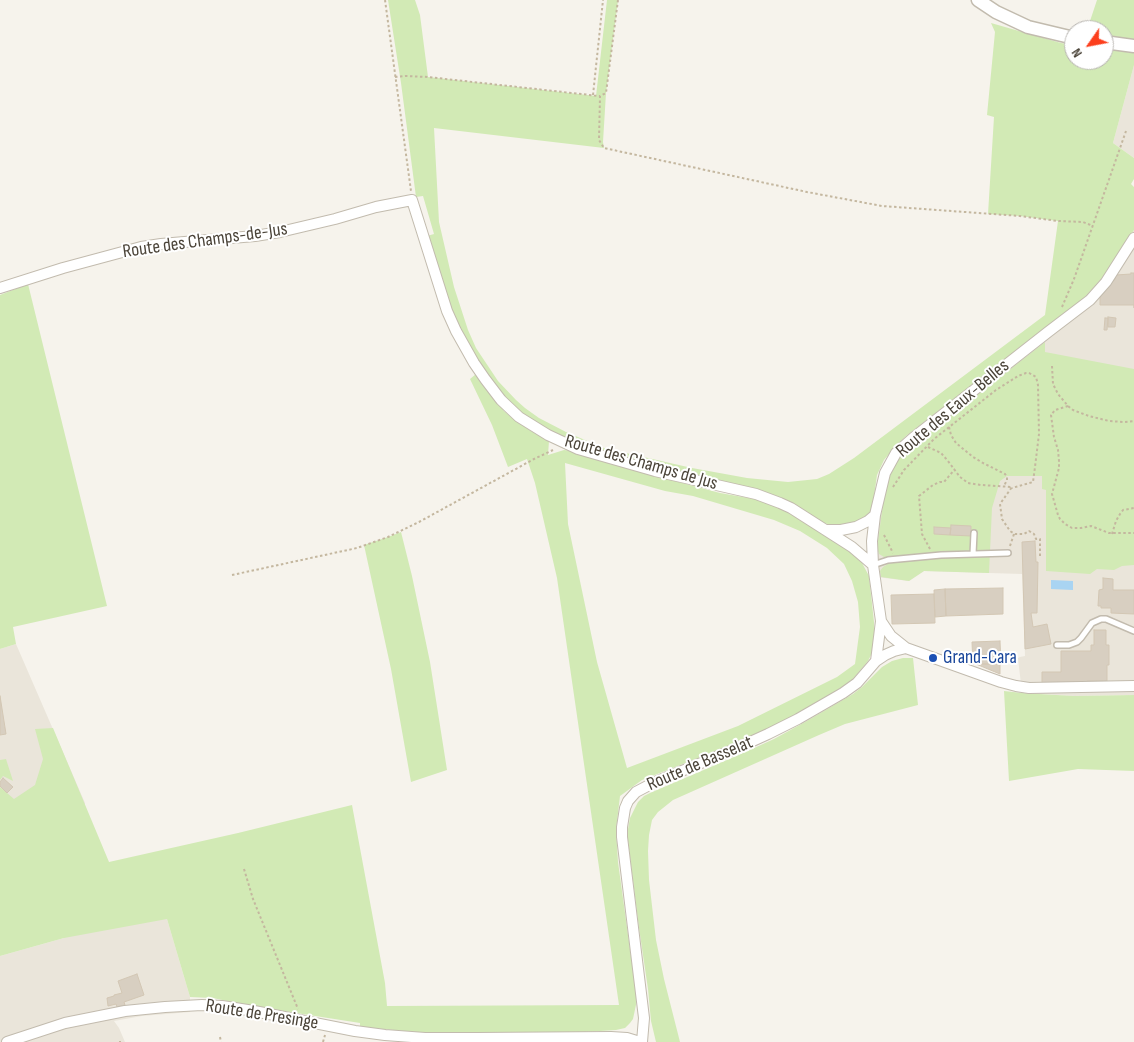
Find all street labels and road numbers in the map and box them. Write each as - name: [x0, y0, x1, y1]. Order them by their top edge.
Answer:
- street label: Route des Champs-de-Jus: [121, 218, 289, 264]
- street label: Route des Eaux-Belles: [892, 355, 1014, 463]
- street label: Route des Champs de Jus: [562, 430, 720, 496]
- street label: Route de Basselat: [644, 731, 756, 797]
- street label: Route de Presinge: [204, 995, 320, 1035]

